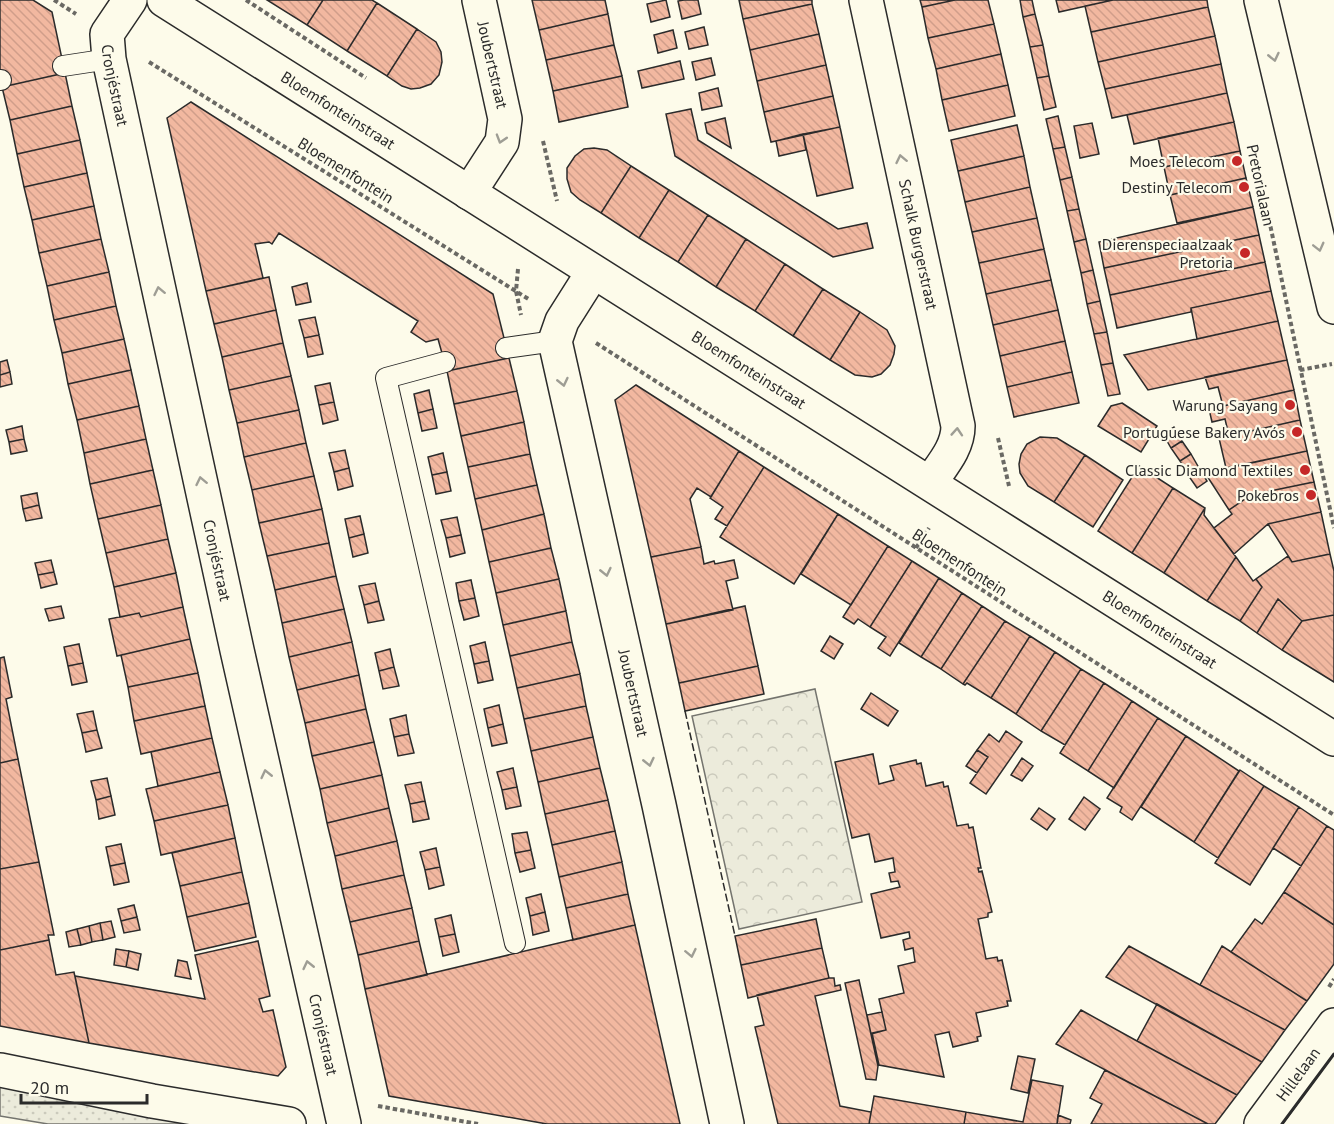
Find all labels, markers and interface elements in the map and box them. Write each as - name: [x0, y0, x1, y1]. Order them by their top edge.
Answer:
- street label: Joubertstraat: [473, 18, 513, 111]
- street label: Cronjéstraat: [98, 44, 133, 129]
- one-way arrow: [1267, 52, 1280, 62]
- street label: Bloemfonteinstraat: [277, 66, 400, 154]
- street label: Bloemenfontein: [294, 133, 398, 207]
- one-way arrow: [496, 133, 508, 144]
- street label: Pretorialaan: [1243, 142, 1279, 228]
- place label: Moes Telecom: [1129, 151, 1225, 171]
- one-way arrow: [896, 154, 909, 164]
- marker: Moes Telecom: [1230, 154, 1244, 168]
- street label: Schalk Burgerstraat: [895, 177, 943, 312]
- place label: Destiny Telecom: [1122, 177, 1232, 197]
- marker: Destiny Telecom: [1237, 180, 1251, 194]
- place label: Dierenspeciaalzaak Pretoria: [1102, 234, 1233, 272]
- one-way arrow: [1312, 242, 1325, 252]
- marker: Dierenspeciaalzaak Pretoria: [1238, 246, 1252, 260]
- one-way arrow: [154, 286, 167, 296]
- street label: Bloemfonteinstraat: [688, 326, 810, 413]
- one-way arrow: [556, 377, 569, 387]
- place label: Warung Sayang: [1173, 395, 1278, 415]
- marker: Warung Sayang: [1283, 398, 1297, 412]
- place label: Portuguese Bakery Avós: [1123, 422, 1285, 442]
- marker: Portuguese Bakery Avós: [1290, 425, 1304, 439]
- one-way arrow: [950, 427, 963, 436]
- place label: Classic Diamond Textiles: [1125, 460, 1293, 480]
- marker: Classic Diamond Textiles: [1298, 463, 1312, 477]
- one-way arrow: [195, 477, 208, 487]
- place label: Pokebros: [1237, 485, 1299, 505]
- marker: Pokebros: [1304, 488, 1318, 502]
- street label: Cronjéstraat: [199, 518, 236, 603]
- street label: Bloemenfontein: [909, 524, 1011, 600]
- one-way arrow: [599, 567, 612, 577]
- street label: Bloemfonteinstraat: [1099, 586, 1221, 673]
- street label: Joubertstraat: [614, 647, 654, 739]
- one-way arrow: [642, 757, 655, 767]
- one-way arrow: [260, 770, 273, 780]
- one-way arrow: [684, 948, 697, 958]
- one-way arrow: [303, 960, 316, 970]
- street label: Cronjéstraat: [305, 992, 343, 1078]
- street label: Hillelaan: [1271, 1043, 1324, 1105]
- scale bar: [21, 1067, 147, 1105]
- text: 20 m: [30, 1076, 69, 1099]

